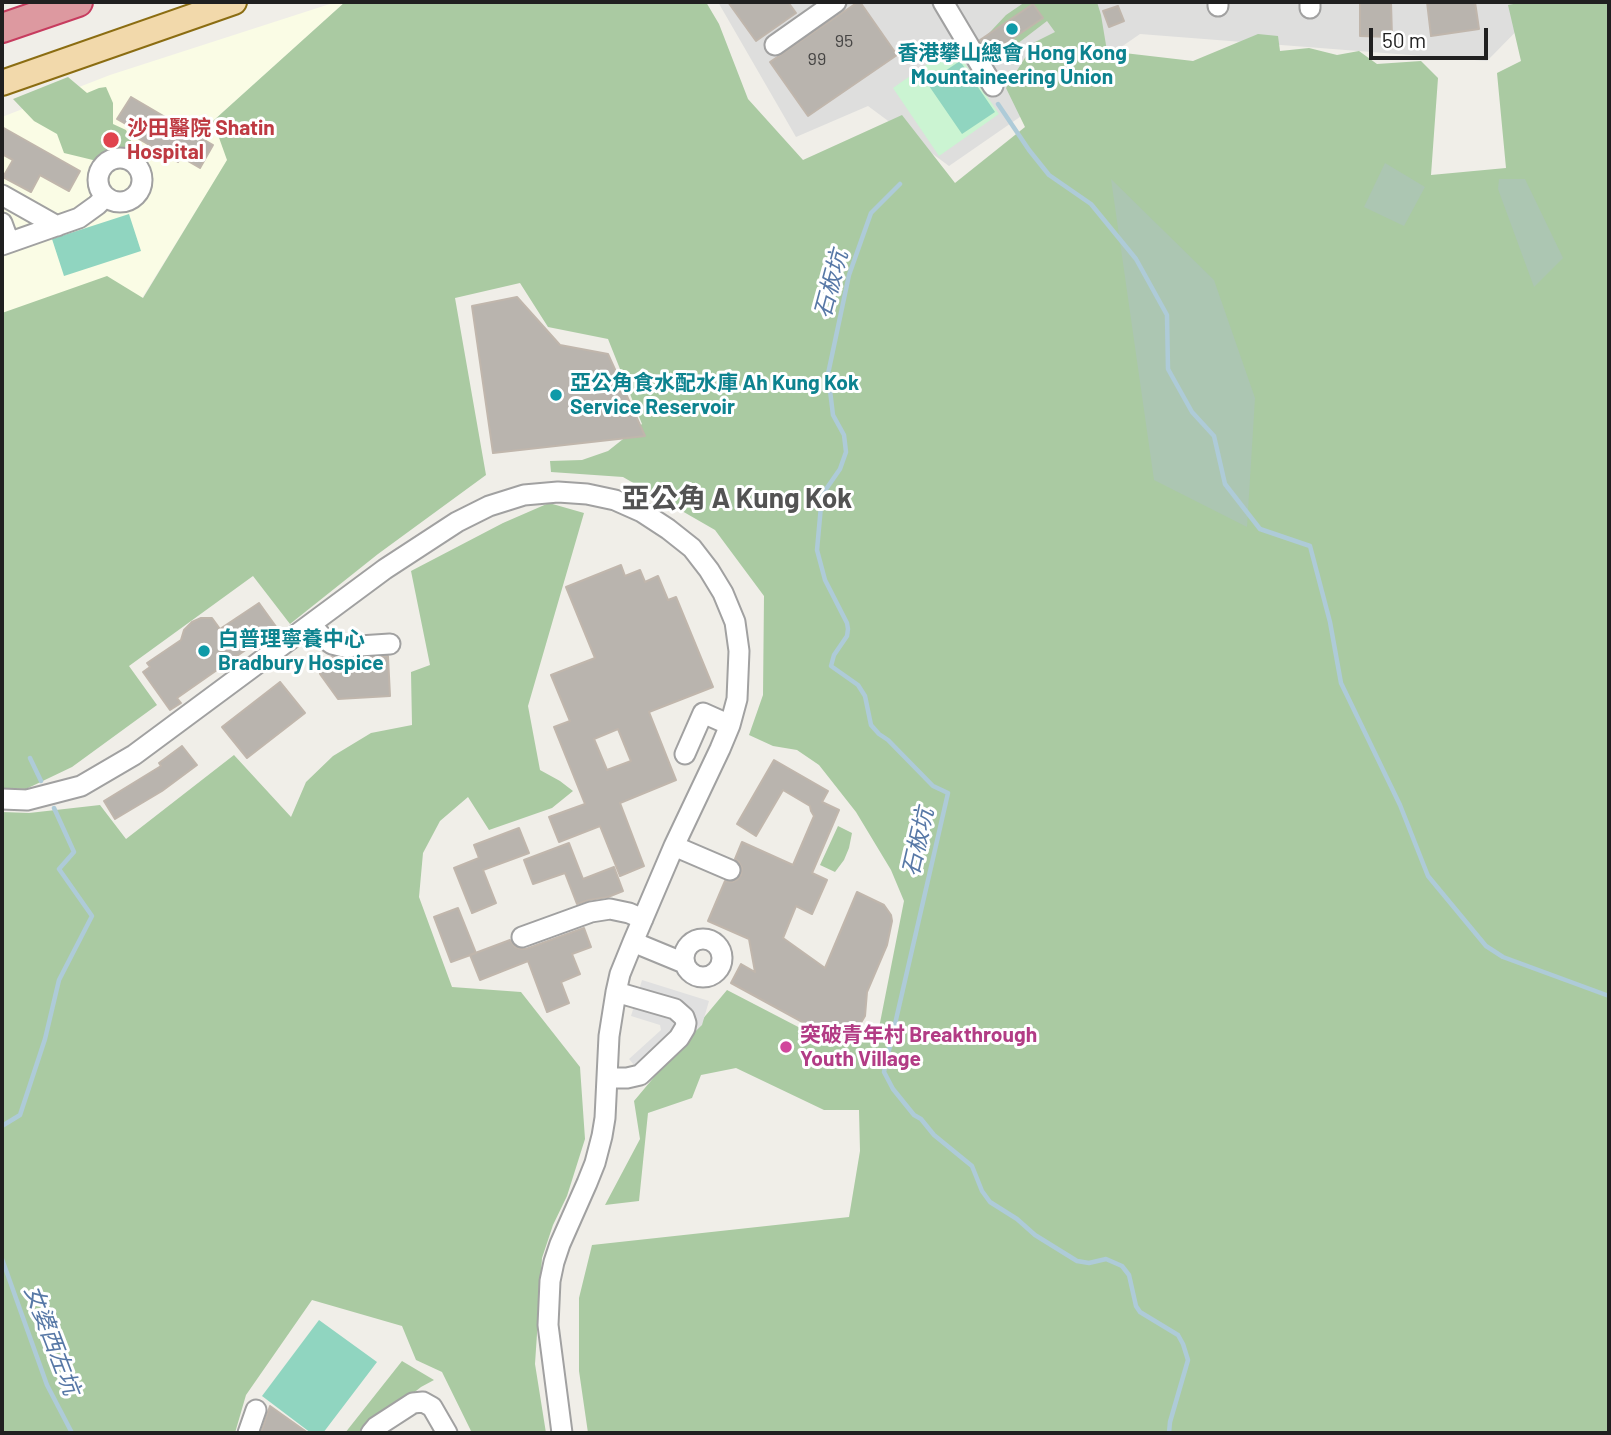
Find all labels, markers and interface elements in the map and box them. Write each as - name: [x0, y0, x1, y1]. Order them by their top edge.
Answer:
- scale bar: [1373, 14, 1492, 58]
- marker: 香港攀山總會 Hong Kong Mountaineering Union: [1004, 21, 1020, 37]
- text: 50 m: [1382, 27, 1426, 52]
- house number: 95: [835, 30, 853, 52]
- place label: 香港攀山總會 Hong Kong Mountaineering Union: [897, 40, 1127, 90]
- house number: 99: [808, 48, 826, 70]
- place label: 沙田醫院 Shatin Hospital: [127, 115, 275, 165]
- marker: 沙田醫院 Shatin Hospital: [101, 130, 121, 150]
- water label: 石板坑: [809, 247, 853, 321]
- place label: 亞公角食水配水庫 Ah Kung Kok Service Reservoir: [570, 370, 859, 420]
- marker: 亞公角食水配水庫 Ah Kung Kok Service Reservoir: [548, 387, 564, 403]
- district label: 亞公角 A Kung Kok: [622, 482, 852, 516]
- place label: 白普理寧養中心 Bradbury Hospice: [218, 626, 384, 676]
- marker: 白普理寧養中心 Bradbury Hospice: [196, 643, 212, 659]
- water label: 石板坑: [897, 805, 939, 879]
- place label: 突破青年村 Breakthrough Youth Village: [800, 1022, 1037, 1072]
- marker: 突破青年村 Breakthrough Youth Village: [778, 1039, 794, 1055]
- water label: 女婆西左坑: [19, 1281, 85, 1399]

